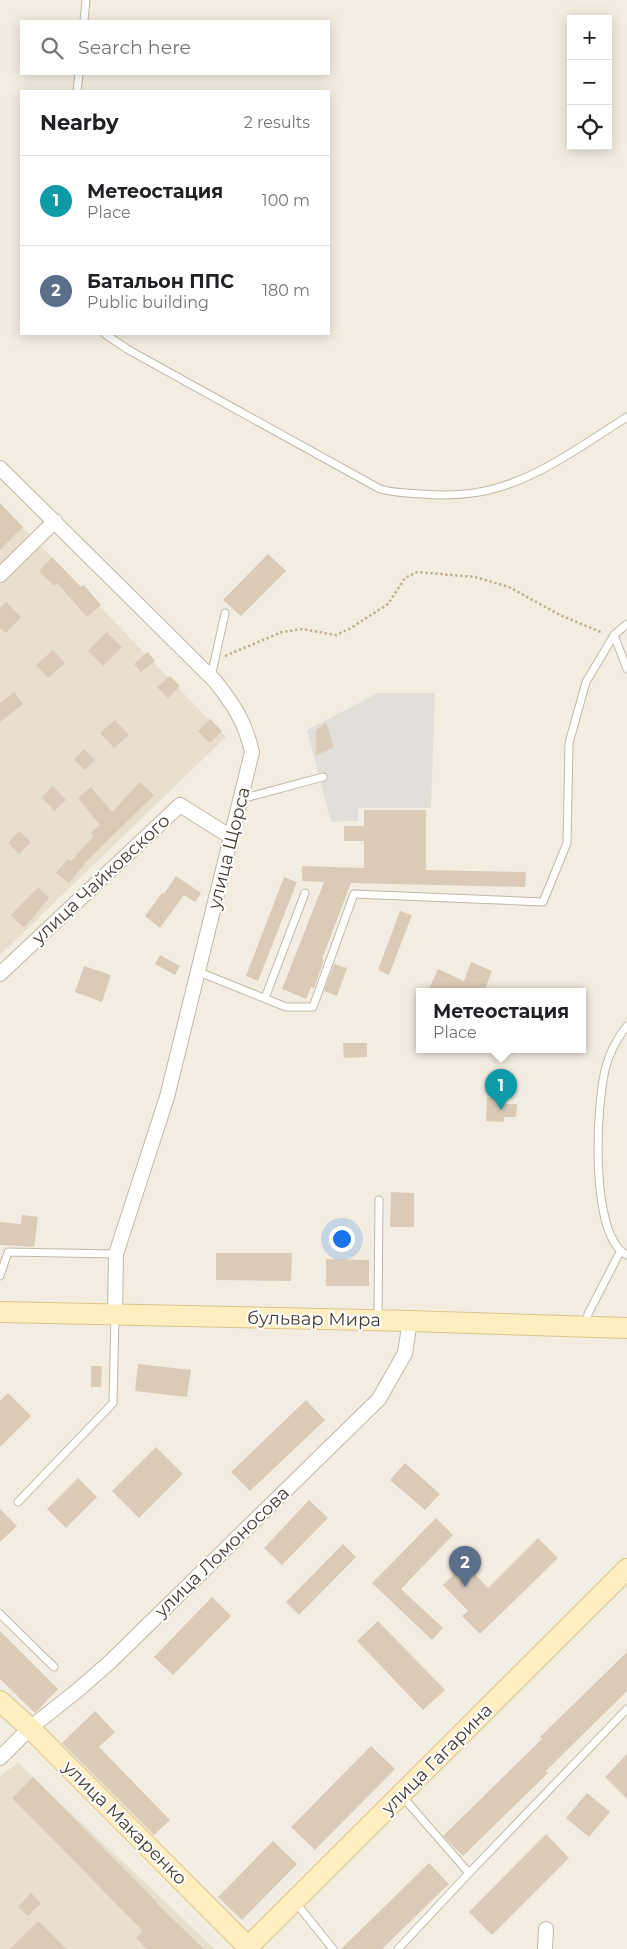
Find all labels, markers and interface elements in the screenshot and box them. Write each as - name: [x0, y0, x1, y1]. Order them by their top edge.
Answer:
- map controls: [567, 15, 612, 150]
- button: +: [567, 15, 612, 60]
- search box: [20, 20, 330, 75]
- icon: search: [38, 34, 66, 62]
- text: Search here: [78, 36, 191, 59]
- button: −: [567, 60, 612, 105]
- button: locate: [567, 105, 612, 150]
- text: Nearby: [40, 110, 119, 135]
- text: 2 results: [244, 113, 310, 132]
- text: Метеостация: [87, 180, 223, 203]
- text: 1: [53, 191, 59, 210]
- text: 100 m: [262, 191, 310, 210]
- text: Place: [87, 203, 131, 222]
- text: Батальон ППС: [87, 270, 234, 293]
- text: 2: [51, 281, 61, 300]
- text: 180 m: [262, 281, 310, 300]
- text: Public building: [87, 293, 209, 312]
- street label: улица Щорса: [203, 785, 255, 912]
- street label: улица Чайковского: [27, 809, 175, 949]
- popup: [416, 988, 586, 1053]
- text: Метеостация: [433, 1000, 569, 1023]
- text: Place: [433, 1023, 477, 1042]
- pin: 1: [485, 1069, 517, 1110]
- your location: [329, 1226, 355, 1252]
- street label: бульвар Мира: [247, 1307, 381, 1331]
- street label: улица Ломоносова: [149, 1482, 294, 1623]
- pin: 2: [449, 1546, 481, 1587]
- street label: улица Гагарина: [376, 1699, 497, 1820]
- street label: улица Макаренко: [58, 1756, 192, 1890]

